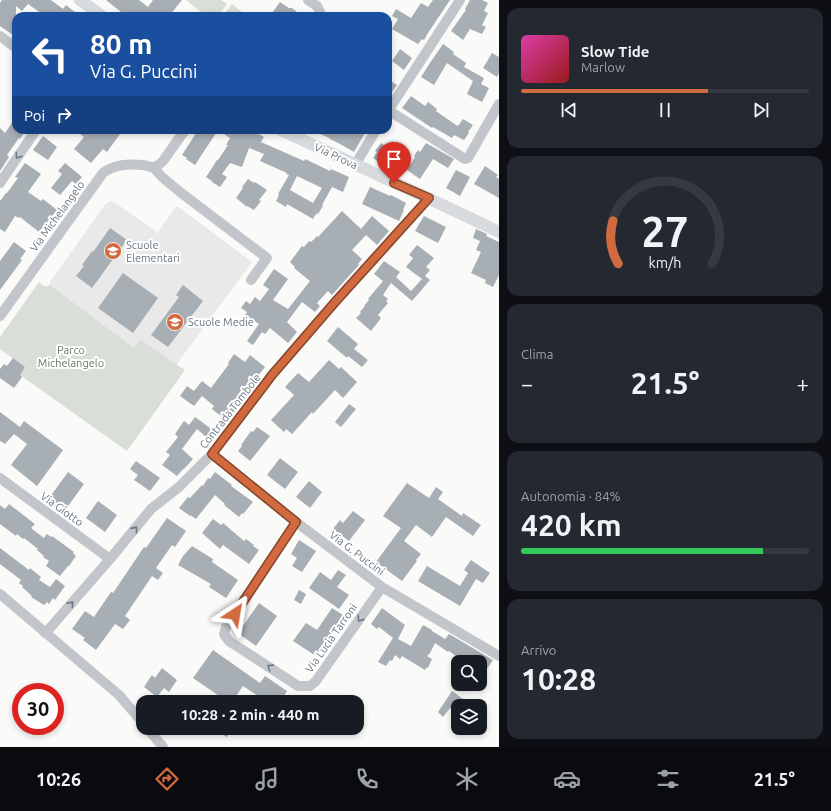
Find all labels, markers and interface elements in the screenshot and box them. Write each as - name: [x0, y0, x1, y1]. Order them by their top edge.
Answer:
- icon: left: [24, 28, 76, 80]
- text: 80 m: [90, 28, 152, 59]
- text: Slow Tide: [581, 43, 649, 60]
- text: Marlow: [581, 60, 625, 74]
- text: Via G. Puccini: [90, 61, 197, 81]
- icon: previous: [558, 99, 580, 121]
- icon: pause: [654, 99, 676, 121]
- icon: next: [750, 99, 772, 121]
- icon: right: [53, 104, 75, 126]
- text: Poi: [24, 107, 45, 124]
- street label: Via Prova: [312, 141, 360, 171]
- pin: [377, 142, 411, 183]
- icon: arrive: [383, 148, 405, 170]
- one-way arrow: [16, 152, 23, 159]
- street label: Via Michelangelo: [27, 178, 87, 254]
- text: 27: [642, 207, 688, 254]
- place label: Scuole Elementari: [126, 239, 180, 264]
- school or university icon: Scuole Elementari: [103, 241, 123, 261]
- text: km/h: [649, 254, 681, 270]
- school or university icon: Scuole Medie: [165, 312, 185, 332]
- place label: Scuole Medie: [188, 316, 254, 328]
- park label: Parco Michelangelo: [38, 344, 104, 369]
- text: Clima: [521, 347, 553, 361]
- text: 21.5°: [631, 366, 699, 400]
- street label: Contrada Tombole: [197, 371, 263, 451]
- text: −: [521, 371, 533, 396]
- text: +: [797, 371, 809, 396]
- text: Autonomia · 84%: [521, 489, 620, 503]
- street label: Via Giotto: [38, 490, 86, 528]
- text: 420 km: [521, 508, 622, 542]
- one-way arrow: [130, 526, 137, 533]
- street label: Via G. Puccini: [327, 528, 387, 578]
- position arrow: [214, 593, 256, 635]
- one-way arrow: [66, 601, 74, 609]
- street label: Via Lucia Tarroni: [303, 601, 359, 675]
- one-way arrow: [357, 615, 365, 622]
- text: Arrivo: [521, 643, 556, 657]
- map controls: [451, 655, 487, 735]
- button: search: [451, 655, 487, 691]
- text: 10:28: [521, 662, 596, 696]
- one-way arrow: [267, 665, 274, 672]
- speed limit sign: 30: [12, 683, 64, 735]
- button: layers: [451, 699, 487, 735]
- text: 10:28 · 2 min · 440 m: [181, 706, 319, 723]
- icon: directions: [153, 765, 181, 793]
- icon: music: [253, 765, 281, 793]
- icon: phone: [353, 765, 381, 793]
- icon: climate: [453, 765, 481, 793]
- icon: car: [553, 765, 581, 793]
- icon: filters: [654, 765, 682, 793]
- text: 10:26: [36, 769, 81, 789]
- text: 21.5°: [754, 769, 795, 789]

